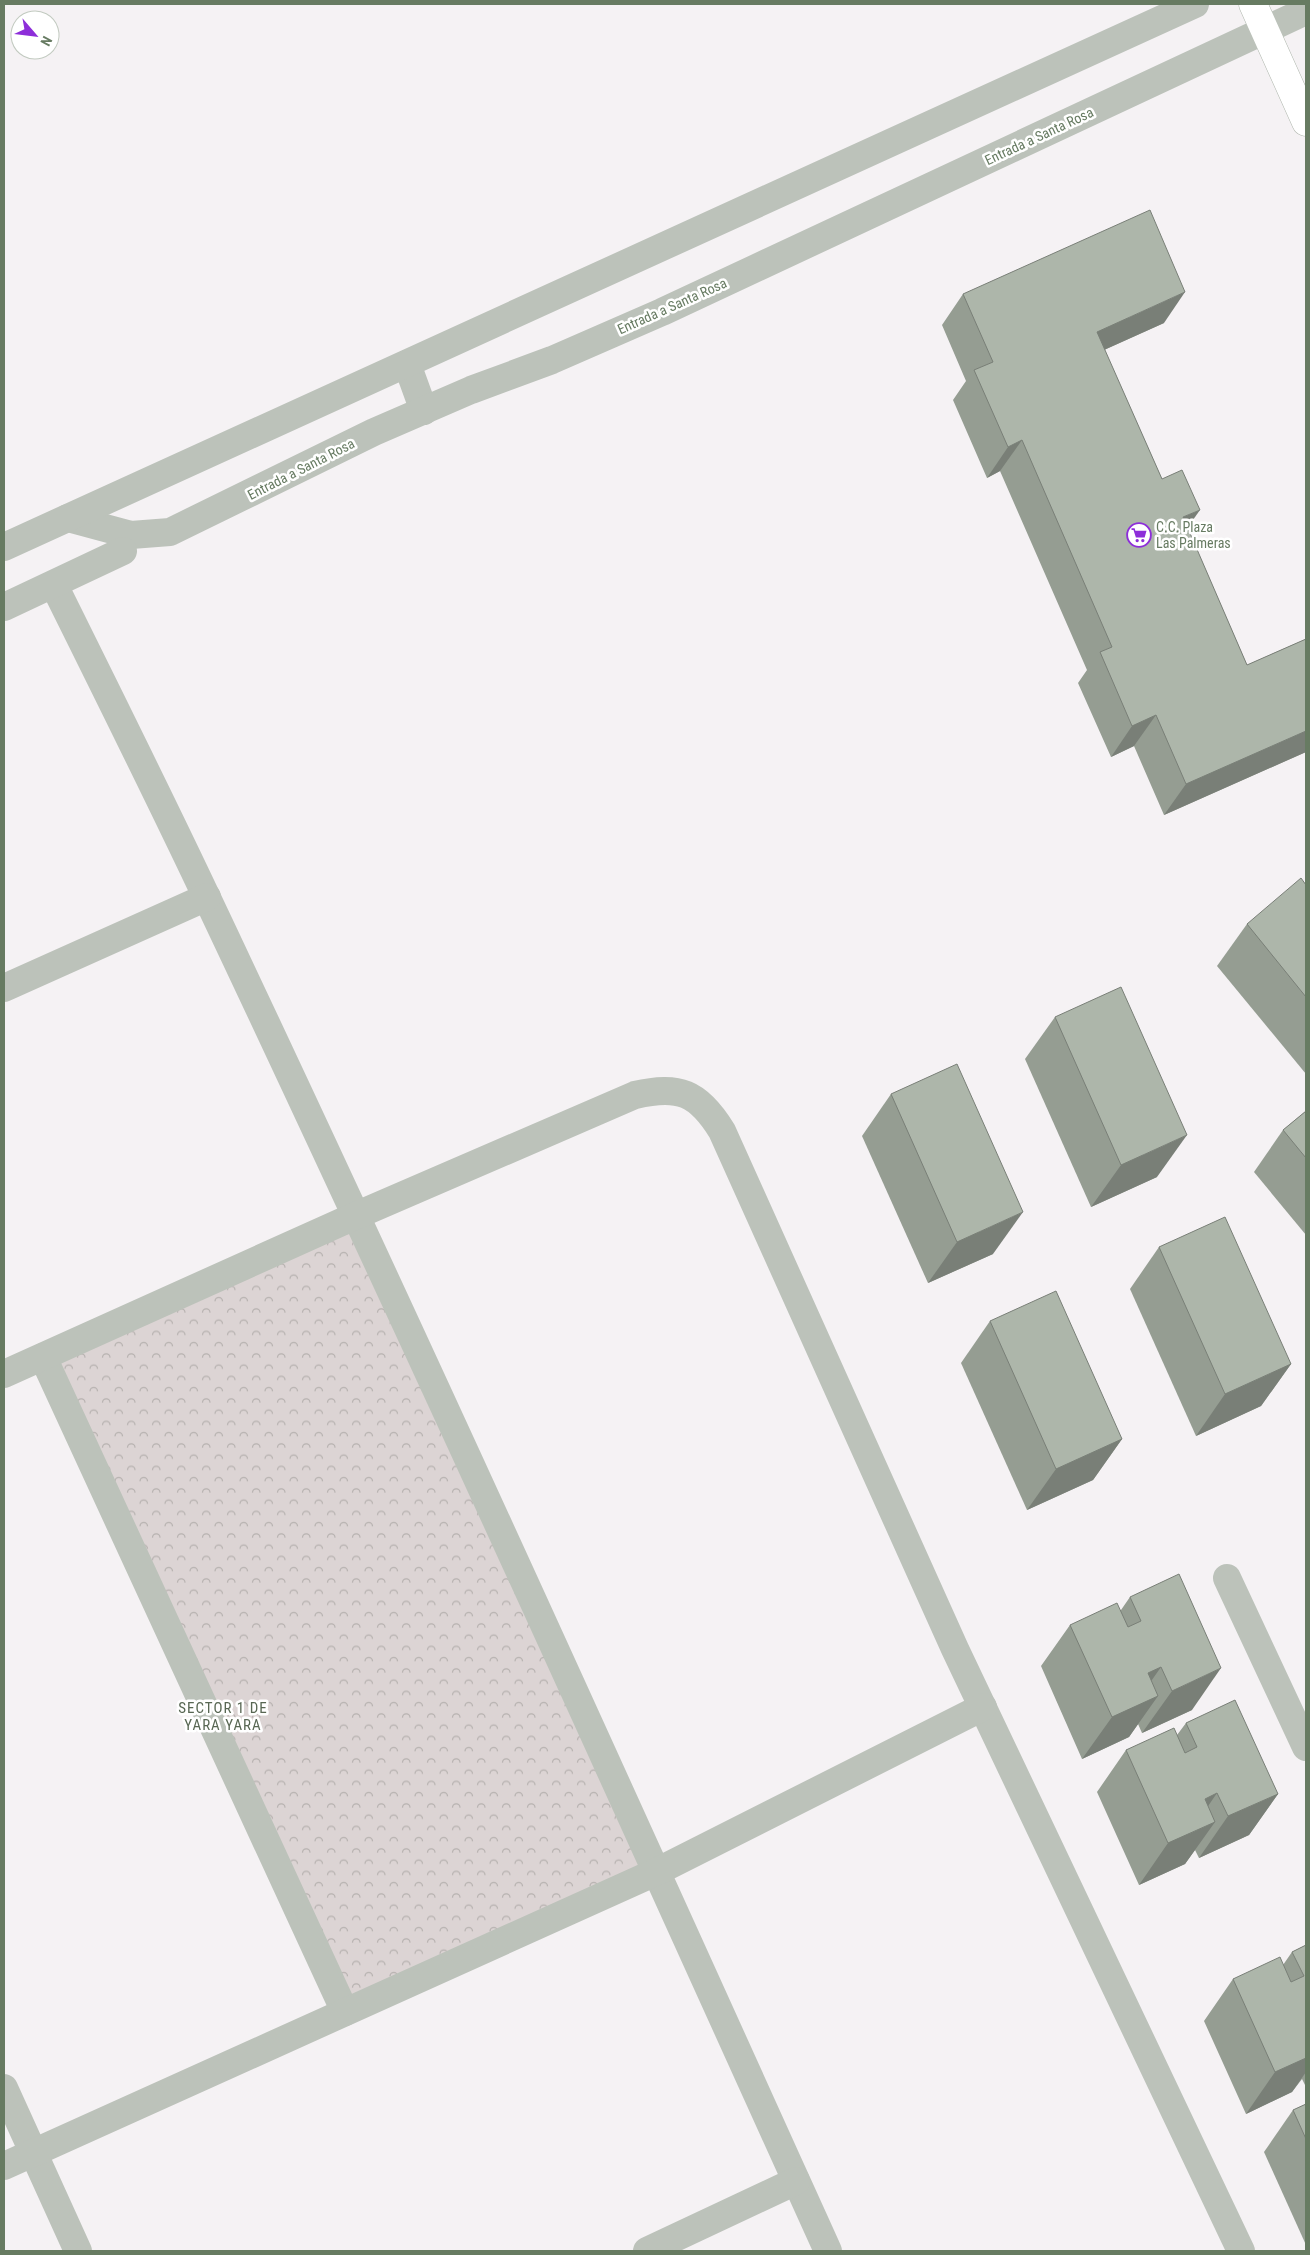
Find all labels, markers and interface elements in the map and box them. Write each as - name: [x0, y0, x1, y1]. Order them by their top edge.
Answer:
- north arrow: [10, 10, 60, 60]
- text: N: [37, 34, 56, 49]
- street label: Entrada a Santa Rosa: [982, 104, 1096, 168]
- street label: Entrada a Santa Rosa: [615, 275, 729, 337]
- street label: Entrada a Santa Rosa: [245, 435, 357, 503]
- place label: C.C. Plaza Las Palmeras: [1156, 519, 1231, 551]
- supermarket icon: C.C. Plaza Las Palmeras: [1126, 522, 1152, 548]
- district label: SECTOR 1 DE YARA YARA: [178, 1699, 268, 1734]

